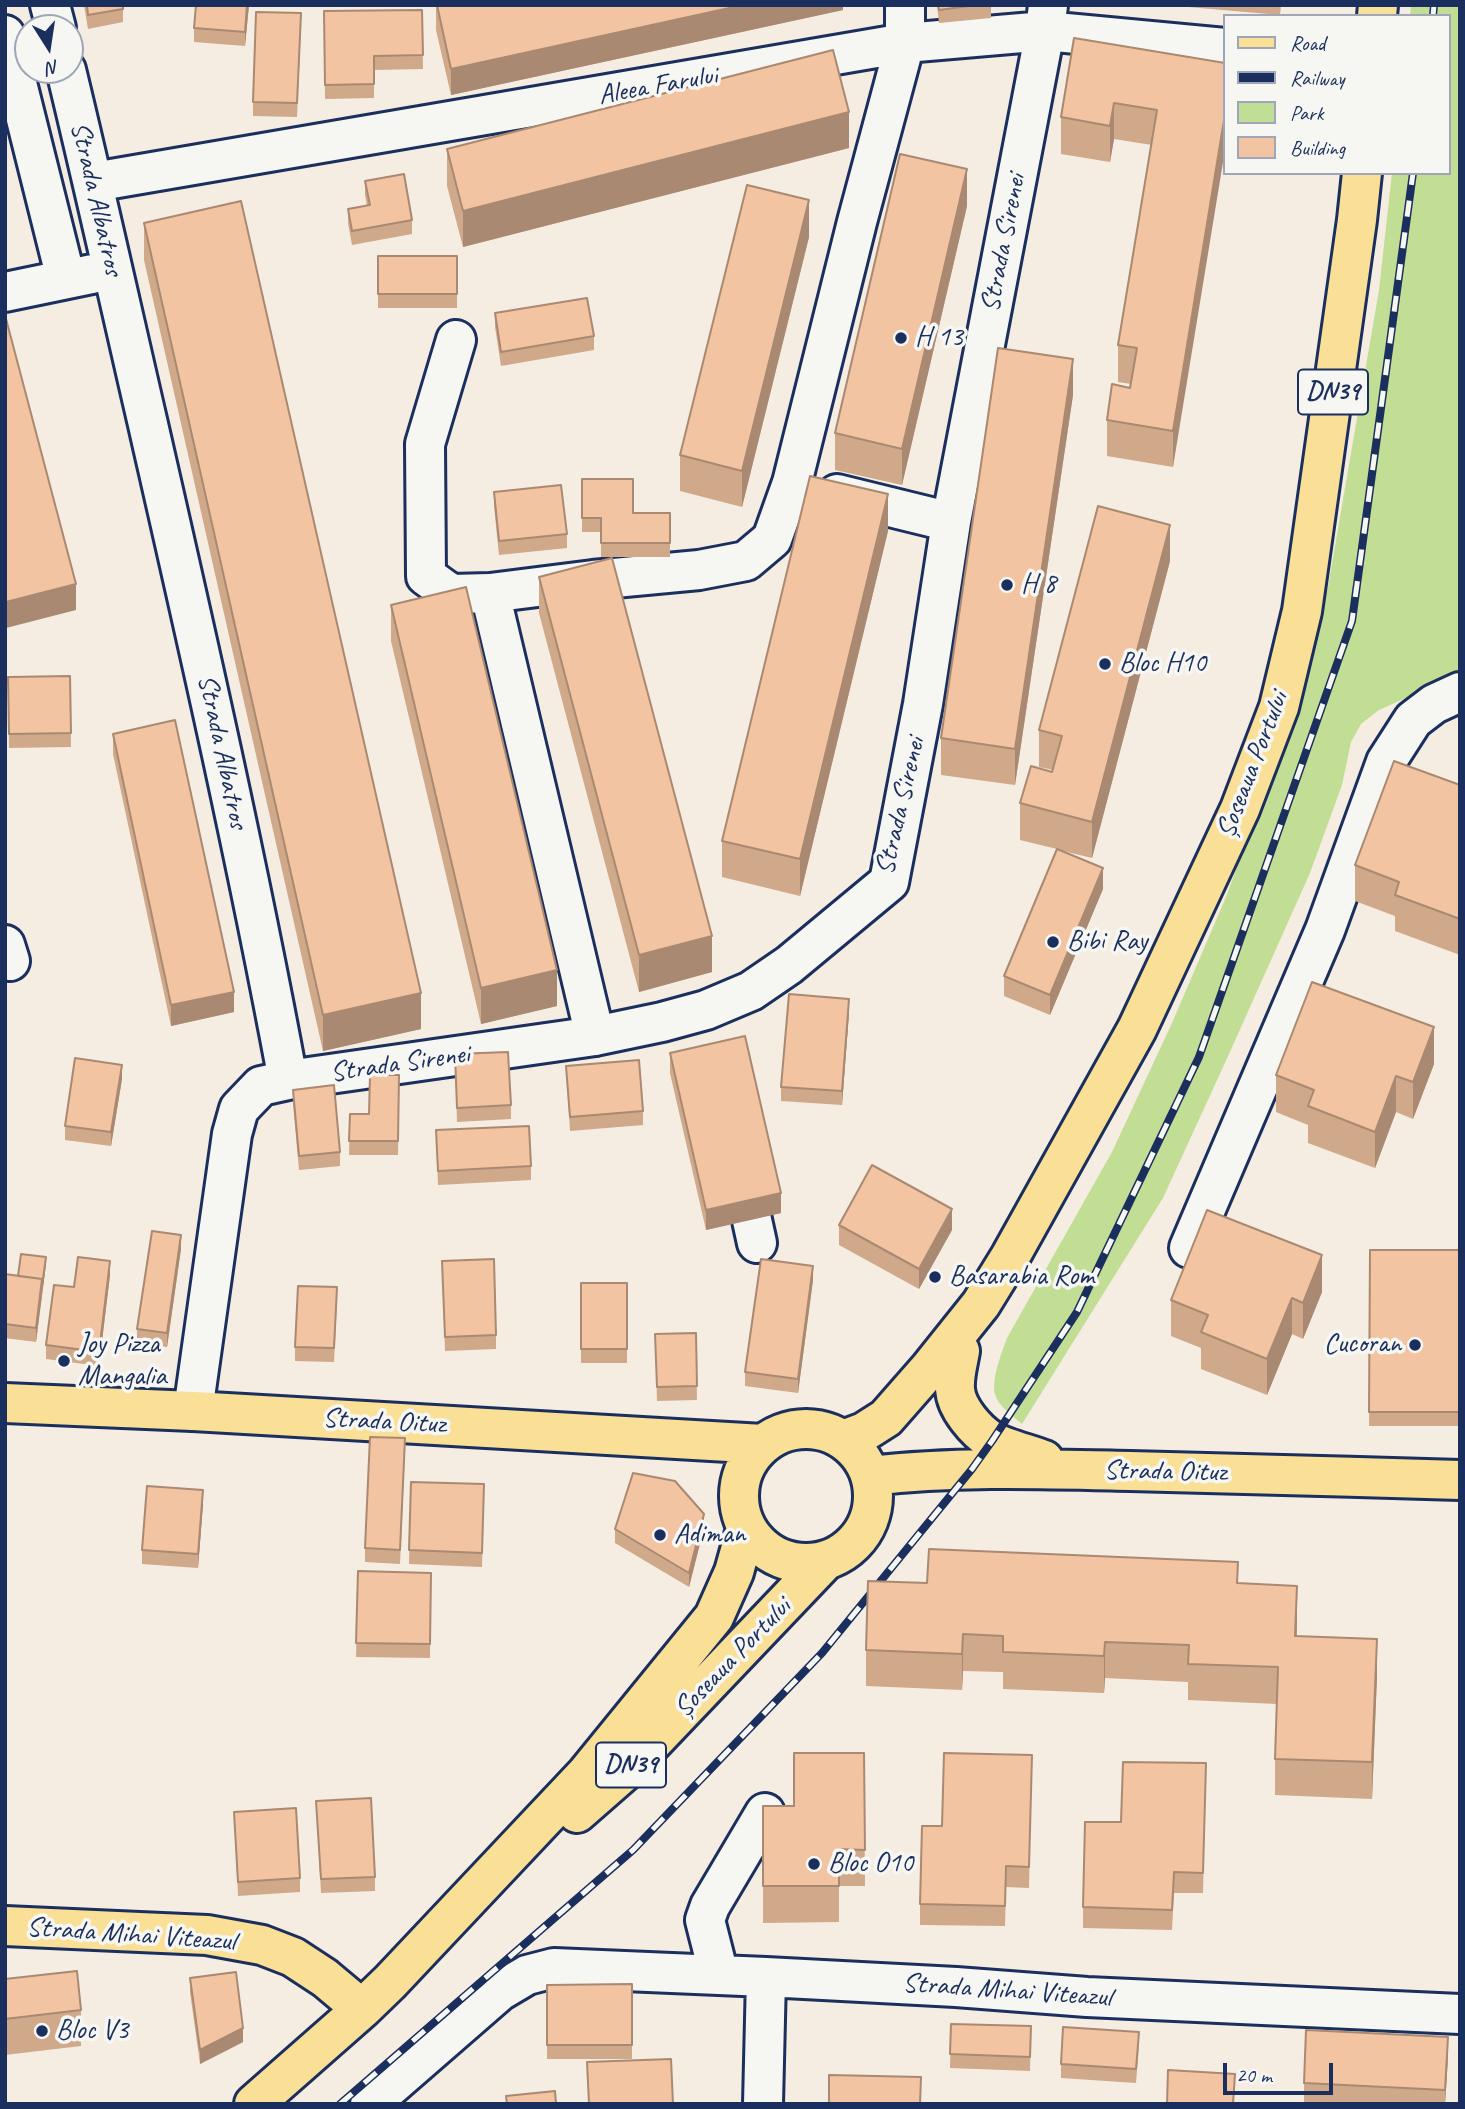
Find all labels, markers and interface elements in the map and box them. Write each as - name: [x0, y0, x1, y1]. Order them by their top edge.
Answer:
- north arrow: [14, 14, 84, 84]
- legend: [1224, 14, 1451, 175]
- text: Road: [1290, 30, 1325, 56]
- text: N: [45, 55, 61, 81]
- street label: Aleea Farului: [596, 59, 720, 113]
- text: Railway: [1290, 65, 1344, 91]
- text: Park: [1290, 100, 1323, 126]
- street label: Strada Albatros: [62, 119, 130, 279]
- text: Building: [1290, 135, 1345, 161]
- street label: Strada Sirenei: [974, 171, 1034, 315]
- place label: H 13: [915, 321, 963, 355]
- marker: H 13: [893, 330, 909, 346]
- road number: DN39: [1298, 370, 1368, 414]
- place label: H 8: [1021, 568, 1056, 602]
- marker: H 8: [999, 577, 1015, 593]
- place label: Bloc H10: [1119, 647, 1206, 681]
- marker: Bloc H10: [1097, 656, 1113, 672]
- street label: Strada Albatros: [189, 672, 255, 832]
- street label: Șoseaua Portului: [1210, 687, 1296, 843]
- street label: Strada Sirenei: [869, 734, 933, 878]
- place label: Bibi Ray: [1067, 925, 1147, 959]
- marker: Bibi Ray: [1045, 934, 1061, 950]
- street label: Strada Sirenei: [328, 1038, 472, 1090]
- place label: Basarabia Rom: [949, 1260, 1094, 1294]
- marker: Basarabia Rom: [927, 1269, 943, 1285]
- place label: Joy Pizza Mangalia: [78, 1328, 166, 1394]
- place label: Cucoran: [1324, 1328, 1401, 1362]
- marker: Cucoran: [1407, 1337, 1423, 1353]
- marker: Joy Pizza Mangalia: [56, 1353, 72, 1369]
- street label: Strada Oituz: [322, 1402, 446, 1442]
- street label: Strada Oituz: [1103, 1454, 1227, 1490]
- place label: Adiman: [674, 1518, 745, 1552]
- marker: Adiman: [652, 1527, 668, 1543]
- street label: Șoseaua Portului: [667, 1591, 799, 1725]
- road number: DN39: [596, 1742, 666, 1788]
- place label: Bloc O10: [828, 1847, 913, 1881]
- marker: Bloc O10: [806, 1856, 822, 1872]
- street label: Strada Mihai Viteazul: [25, 1911, 237, 1959]
- street label: Strada Mihai Viteazul: [901, 1967, 1113, 2015]
- place label: Bloc V3: [56, 2014, 128, 2048]
- marker: Bloc V3: [34, 2023, 50, 2039]
- scale bar: [1227, 2050, 1337, 2094]
- text: 20 m: [1236, 2062, 1272, 2088]

